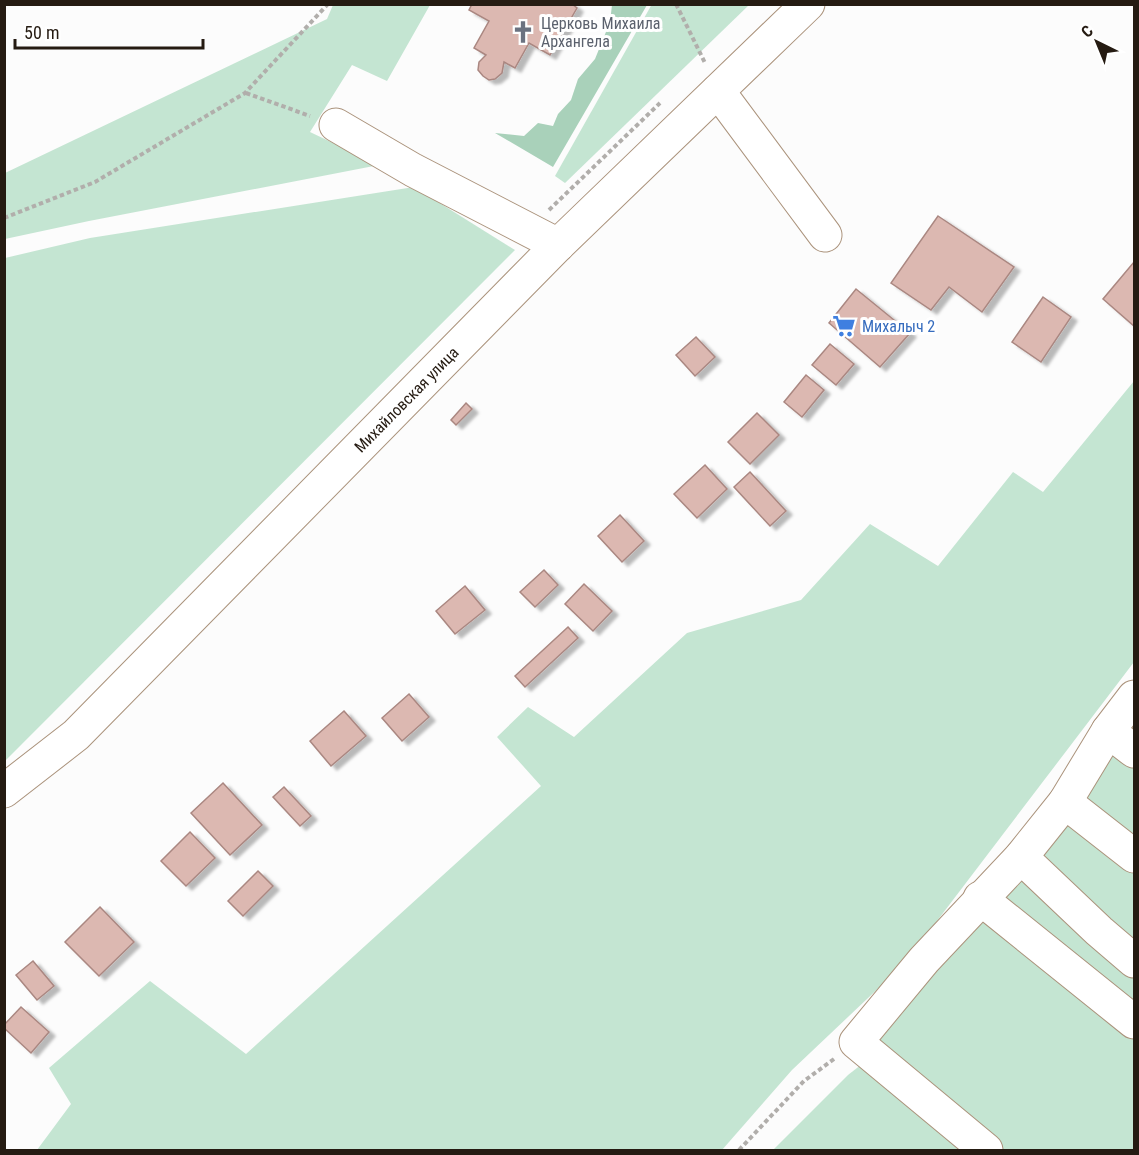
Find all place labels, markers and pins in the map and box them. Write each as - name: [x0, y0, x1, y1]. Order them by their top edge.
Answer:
- place label: Церковь Михаила Архангела: [541, 14, 660, 51]
- church icon: Церковь Михаила Архангела: [510, 19, 536, 45]
- supermarket icon: Михалыч 2: [831, 313, 857, 339]
- place label: Михалыч 2: [862, 317, 935, 336]

